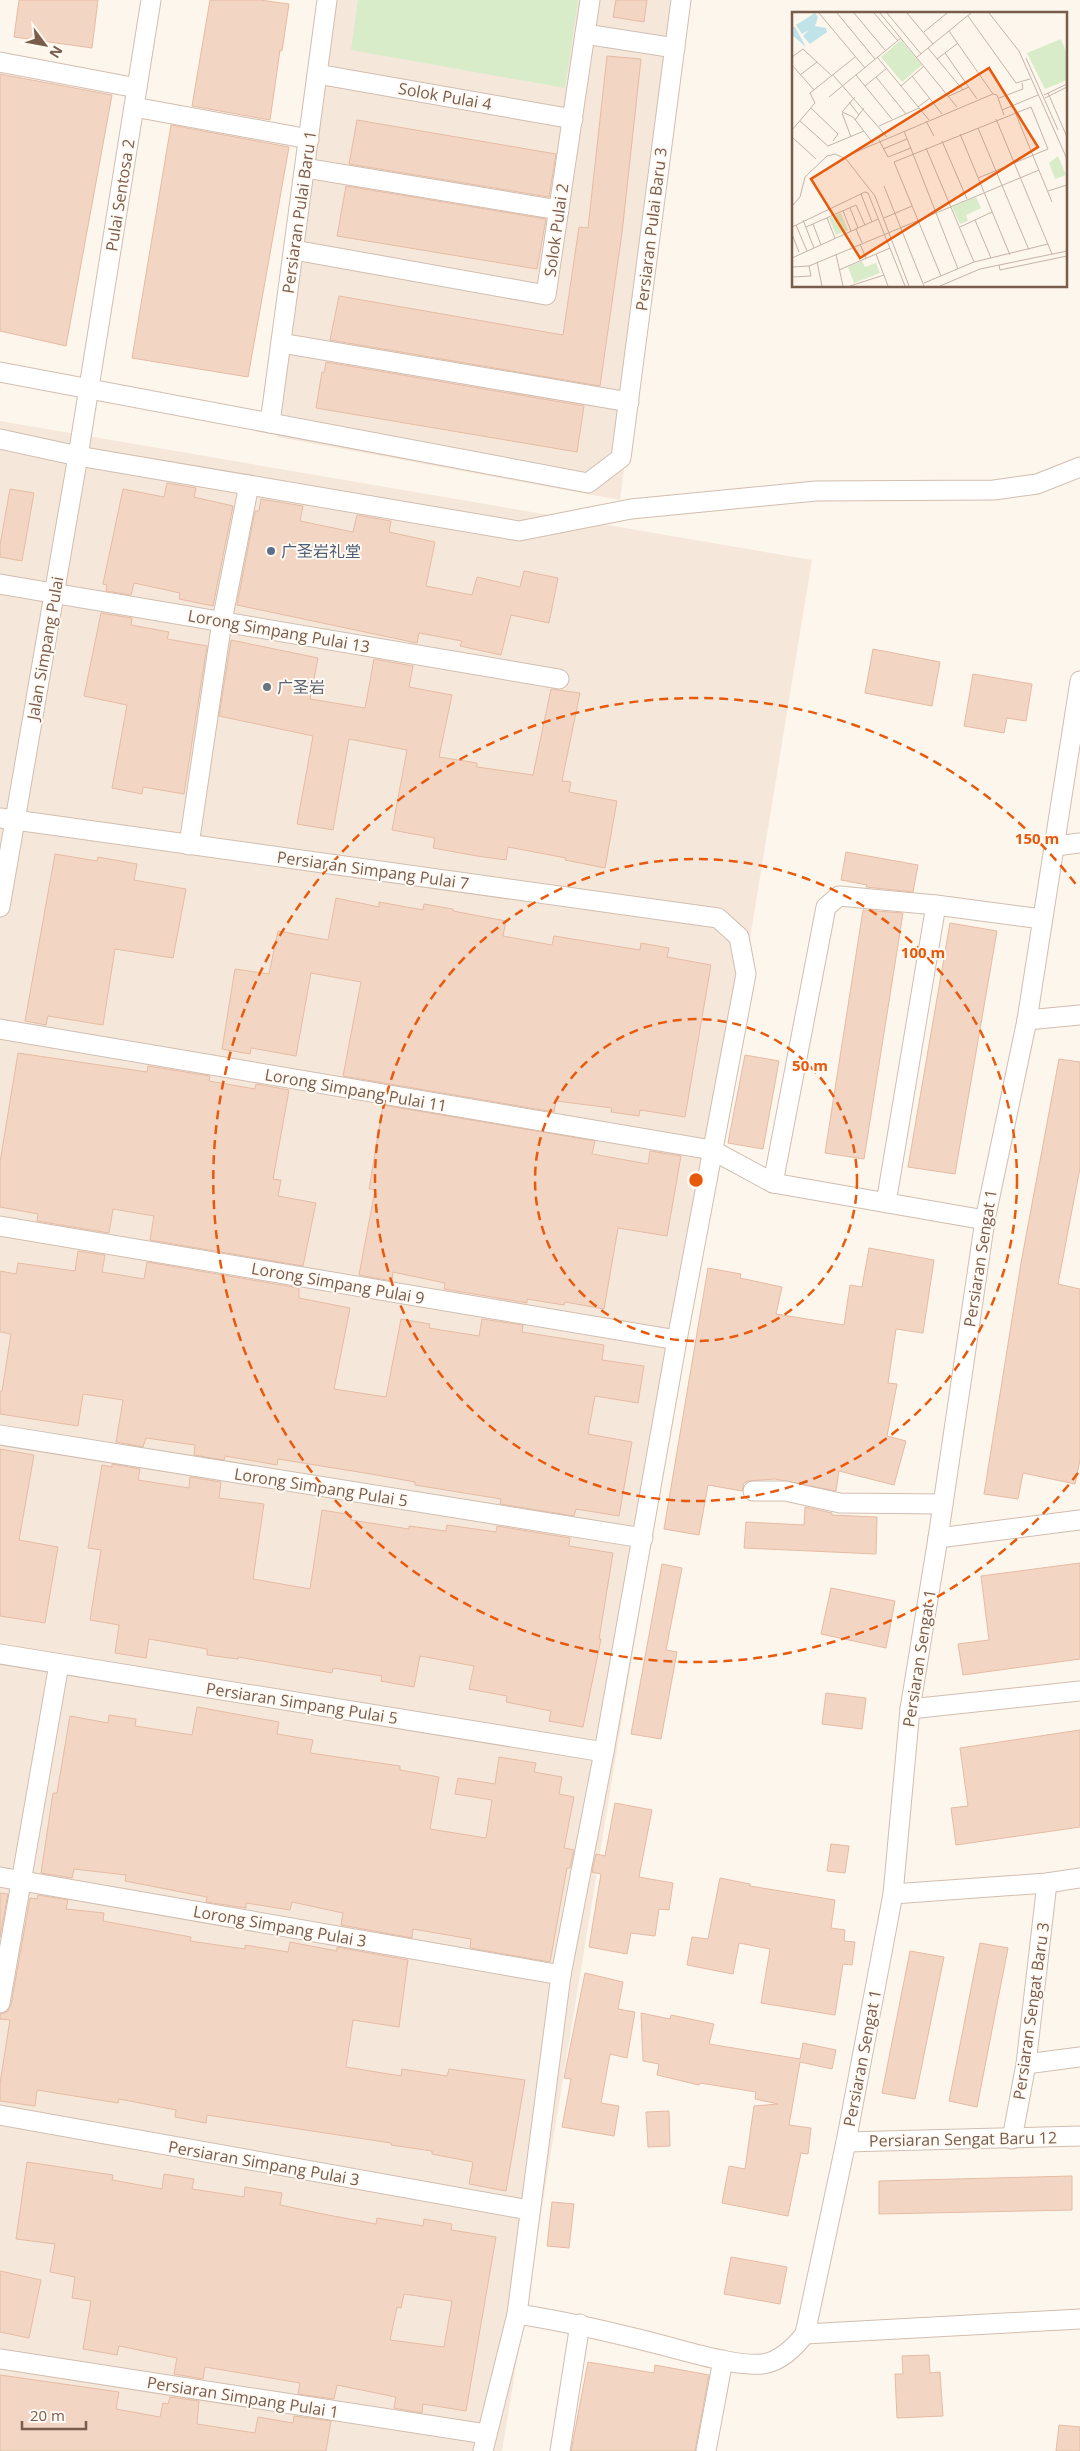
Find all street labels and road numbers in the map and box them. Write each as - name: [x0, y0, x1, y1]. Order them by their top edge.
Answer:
- street label: Solok Pulai 4: [397, 77, 493, 115]
- street label: Persiaran Pulai Baru 1: [277, 129, 321, 295]
- street label: Pulai Sentosa 2: [100, 137, 140, 253]
- street label: Persiaran Pulai Baru 3: [630, 146, 672, 312]
- street label: Solok Pulai 2: [539, 182, 573, 278]
- street label: Jalan Simpang Pulai: [21, 574, 68, 724]
- street label: Lorong Simpang Pulai 13: [186, 604, 372, 658]
- street label: Persiaran Simpang Pulai 7: [276, 846, 470, 894]
- street label: Lorong Simpang Pulai 11: [263, 1063, 449, 1117]
- street label: Persiaran Sengat 1: [958, 1188, 1002, 1328]
- street label: Lorong Simpang Pulai 9: [250, 1257, 426, 1309]
- street label: Lorong Simpang Pulai 5: [233, 1462, 409, 1512]
- street label: Persiaran Sengat 1: [897, 1588, 941, 1728]
- street label: Persiaran Simpang Pulai 5: [205, 1677, 399, 1729]
- street label: Lorong Simpang Pulai 3: [192, 1900, 368, 1952]
- street label: Persiaran Sengat Baru 3: [1008, 1921, 1054, 2101]
- street label: Persiaran Sengat 1: [838, 1988, 886, 2128]
- street label: Persiaran Sengat Baru 12: [869, 2126, 1057, 2152]
- street label: Persiaran Simpang Pulai 3: [167, 2135, 361, 2191]
- street label: Persiaran Simpang Pulai 1: [146, 2371, 340, 2423]

